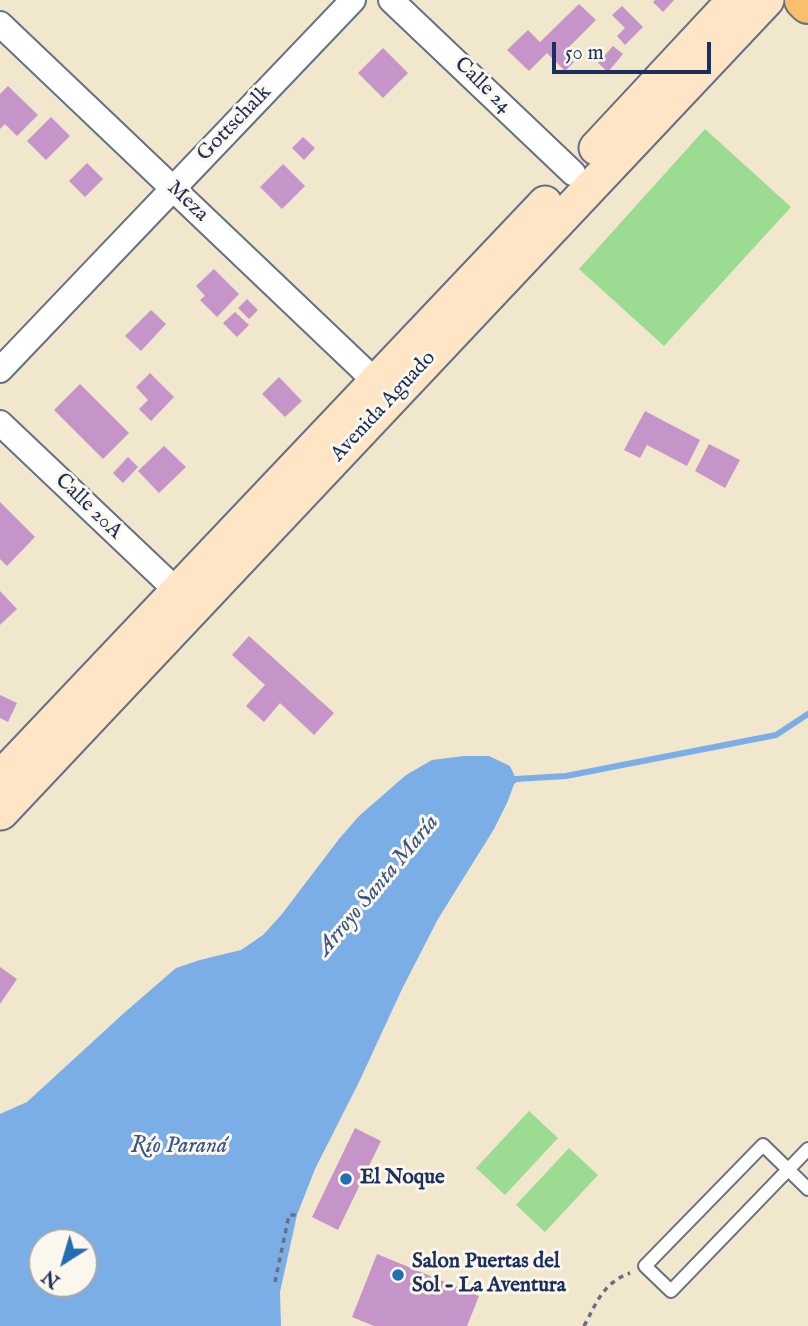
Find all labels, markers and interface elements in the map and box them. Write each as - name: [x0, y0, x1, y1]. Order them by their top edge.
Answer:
- scale bar: [556, 28, 715, 72]
- text: 50 m: [565, 40, 604, 67]
- street label: Calle 24: [448, 53, 516, 119]
- street label: Gottschalk: [193, 81, 277, 167]
- street label: Meza: [161, 176, 213, 228]
- street label: Avenida Aguado: [326, 346, 442, 468]
- street label: Calle 20A: [49, 469, 127, 545]
- water label: Arroyo Santa María: [312, 810, 446, 962]
- water label: Río Paraná: [131, 1133, 227, 1161]
- place label: El Noque: [360, 1166, 445, 1192]
- marker: El Noque: [338, 1171, 354, 1187]
- north arrow: [28, 1228, 98, 1298]
- place label: Salon Puertas del Sol - La Aventura: [412, 1250, 566, 1300]
- text: N: [38, 1264, 65, 1293]
- marker: Salon Puertas del Sol - La Aventura: [390, 1267, 406, 1283]

